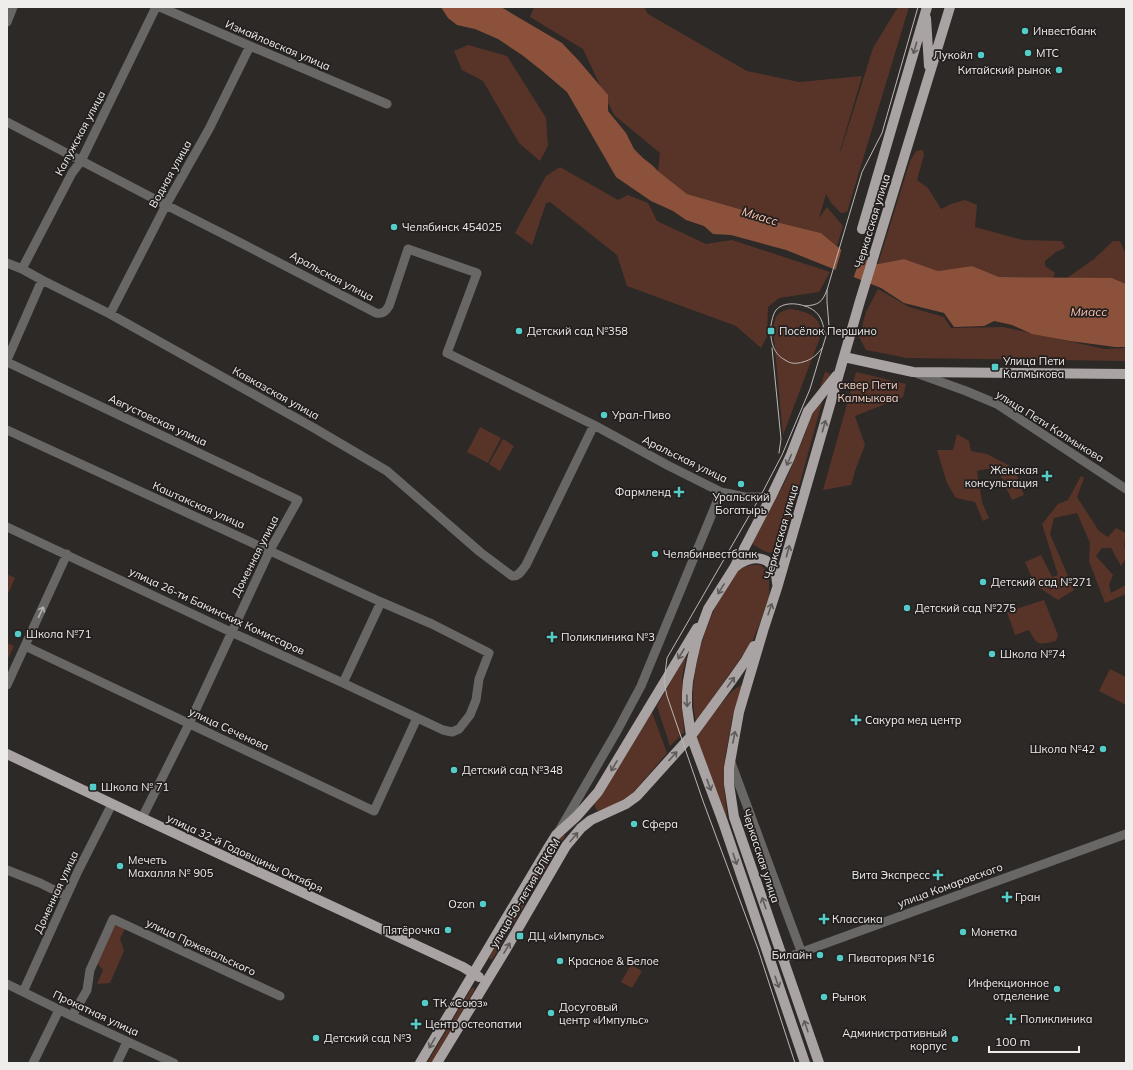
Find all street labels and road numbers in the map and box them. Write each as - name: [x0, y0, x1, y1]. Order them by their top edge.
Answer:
- street label: Измайловская улица: [223, 17, 333, 73]
- street label: Калужская улица: [52, 88, 108, 178]
- street label: Водная улица: [146, 138, 194, 210]
- street label: Черкасская улица: [851, 172, 893, 270]
- street label: Аральская улица: [288, 248, 376, 304]
- street label: Кавказская улица: [230, 363, 322, 423]
- street label: улица Пети Калмыкова: [993, 387, 1107, 465]
- street label: Августовская улица: [106, 391, 210, 449]
- street label: Аральская улица: [640, 432, 730, 486]
- street label: Каштакская улица: [151, 478, 247, 532]
- street label: Черкасская улица: [761, 483, 801, 581]
- street label: Доменная улица: [228, 513, 282, 599]
- street label: улица 26-ти Бакинских Комиссаров: [127, 564, 307, 658]
- street label: улица Сеченова: [187, 704, 271, 754]
- street label: Черкасская улица: [739, 807, 783, 905]
- street label: улица 32-й Годовщины Октября: [165, 811, 325, 895]
- street label: улица 50-летия ВЛКСМ: [487, 836, 563, 950]
- street label: Доменная улица: [31, 848, 81, 936]
- street label: улица Комаровского: [895, 859, 1005, 911]
- street label: улица Пржевальского: [144, 915, 258, 979]
- street label: Прокатная улица: [51, 987, 141, 1039]

